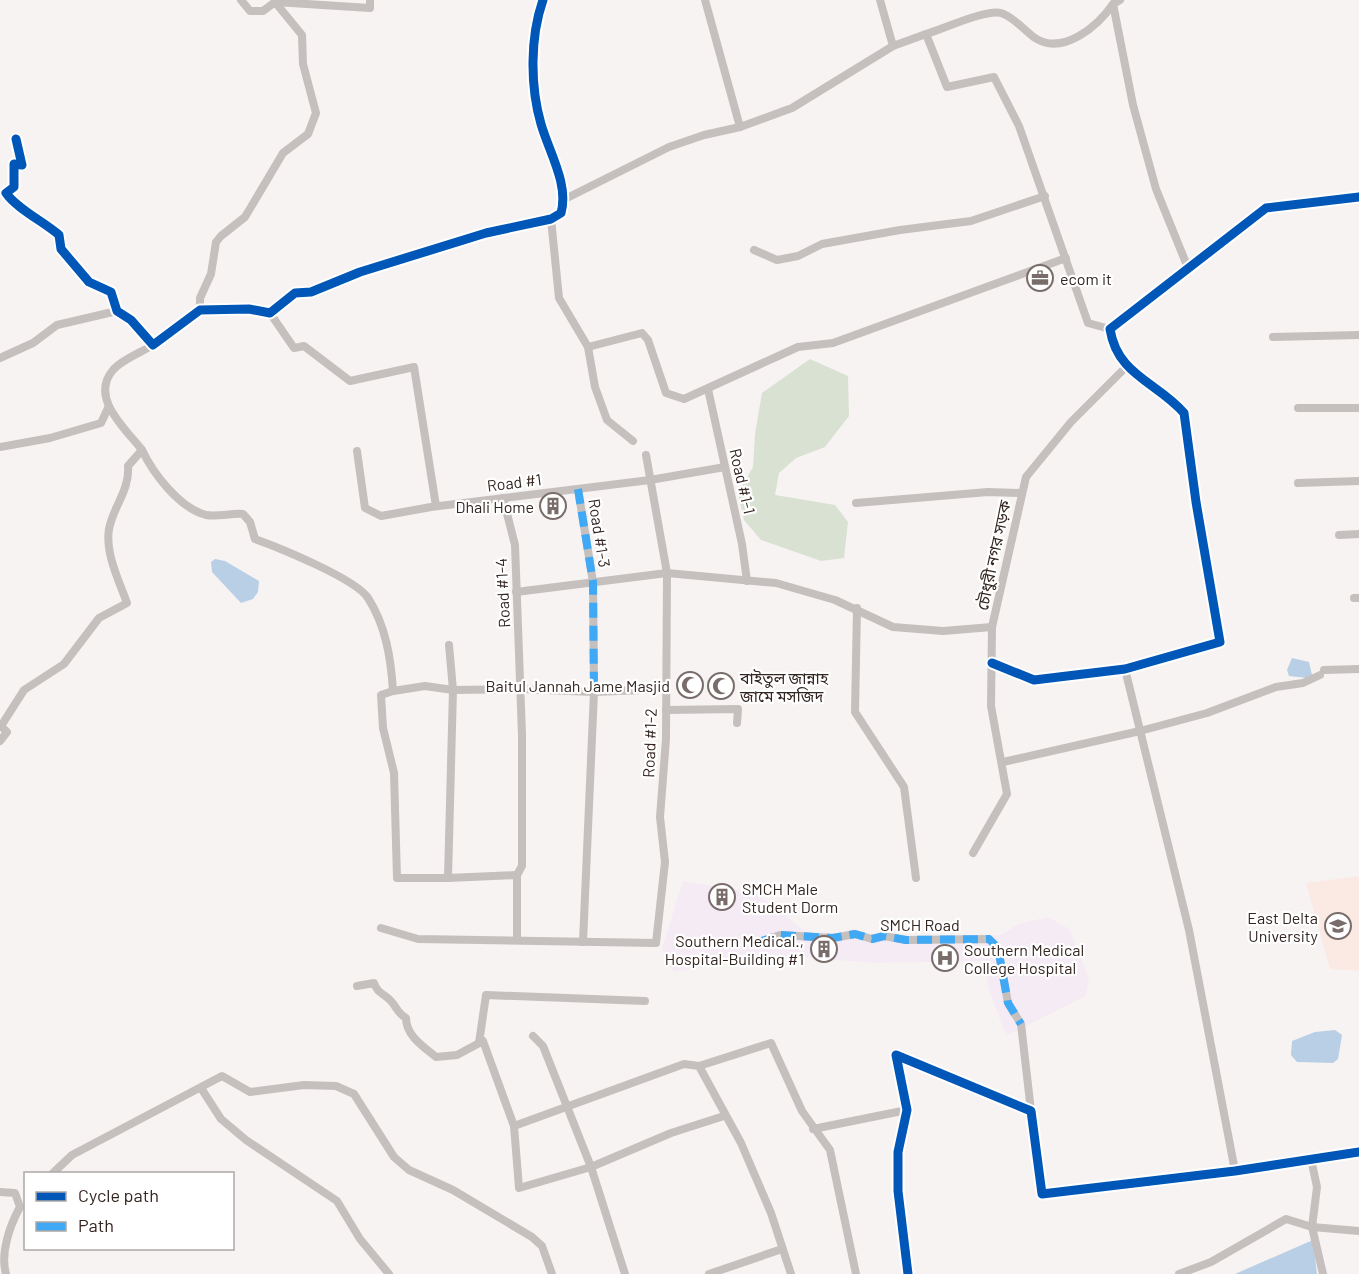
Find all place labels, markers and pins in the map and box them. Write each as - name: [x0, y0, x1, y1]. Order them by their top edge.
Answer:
- office icon: ecom it: [1025, 263, 1055, 293]
- place label: ecom it: [1060, 269, 1112, 288]
- building icon: Dhali Home: [538, 491, 568, 521]
- place label: Dhali Home: [456, 497, 534, 516]
- place label: বাইতুল জান্নাহ জামে মসজিদ: [739, 668, 829, 705]
- mosque icon: Baitul Jannah Jame Masjid: [675, 670, 705, 700]
- mosque icon: বাইতুল জান্নাহ জামে মসজিদ: [706, 671, 736, 701]
- place label: Baitul Jannah Jame Masjid: [486, 676, 670, 695]
- place label: SMCH Male Student Dorm: [742, 879, 838, 916]
- building icon: SMCH Male Student Dorm: [707, 882, 737, 912]
- place label: East Delta University: [1247, 908, 1319, 945]
- school or university icon: East Delta University: [1323, 911, 1353, 941]
- place label: Southern Medical., Hospital-Building #1: [665, 931, 804, 968]
- building icon: Southern Medical., Hospital-Building #1: [809, 934, 839, 964]
- place label: Southern Medical College Hospital: [964, 940, 1084, 977]
- hospital icon: Southern Medical College Hospital: [930, 943, 960, 973]

